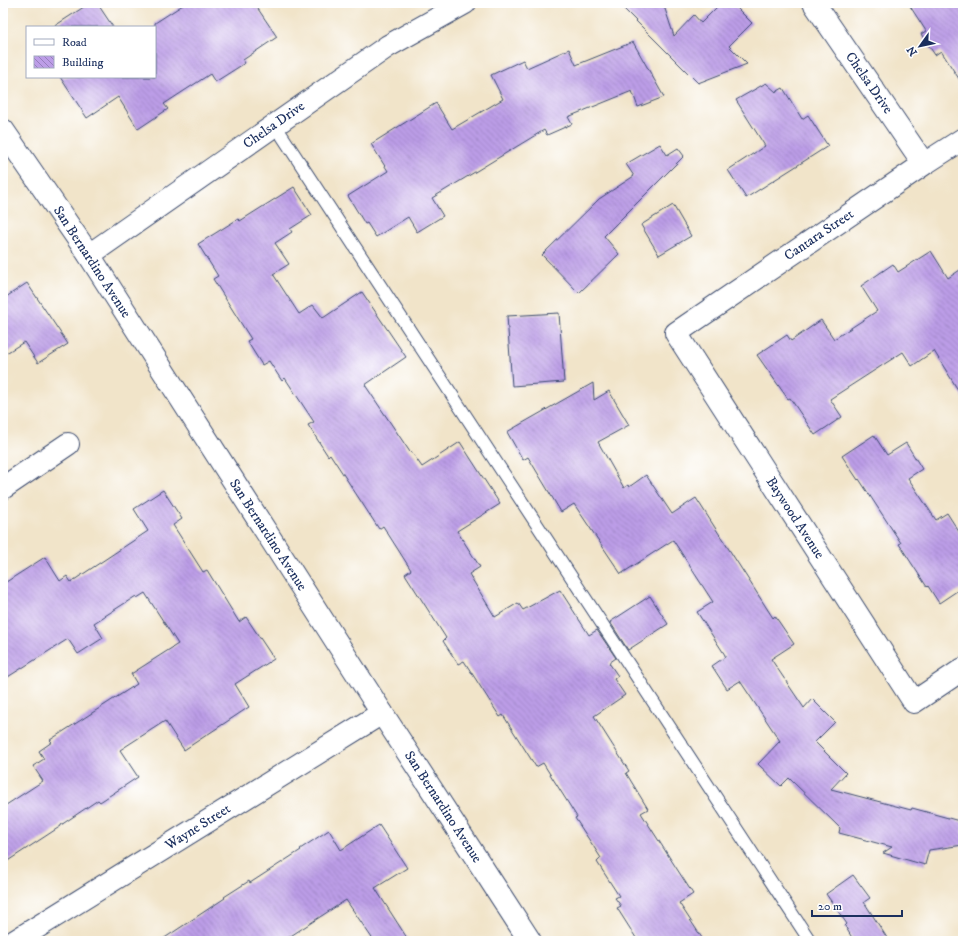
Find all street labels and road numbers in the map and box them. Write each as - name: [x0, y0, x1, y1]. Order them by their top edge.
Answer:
- street label: Chelsa Drive: [841, 49, 897, 118]
- street label: Chelsa Drive: [240, 97, 309, 153]
- street label: San Bernardino Avenue: [49, 203, 135, 322]
- street label: Cantara Street: [781, 205, 858, 265]
- street label: Baywood Avenue: [762, 474, 828, 563]
- street label: San Bernardino Avenue: [225, 476, 311, 595]
- street label: San Bernardino Avenue: [400, 748, 486, 867]
- street label: Wayne Street: [161, 800, 234, 855]

